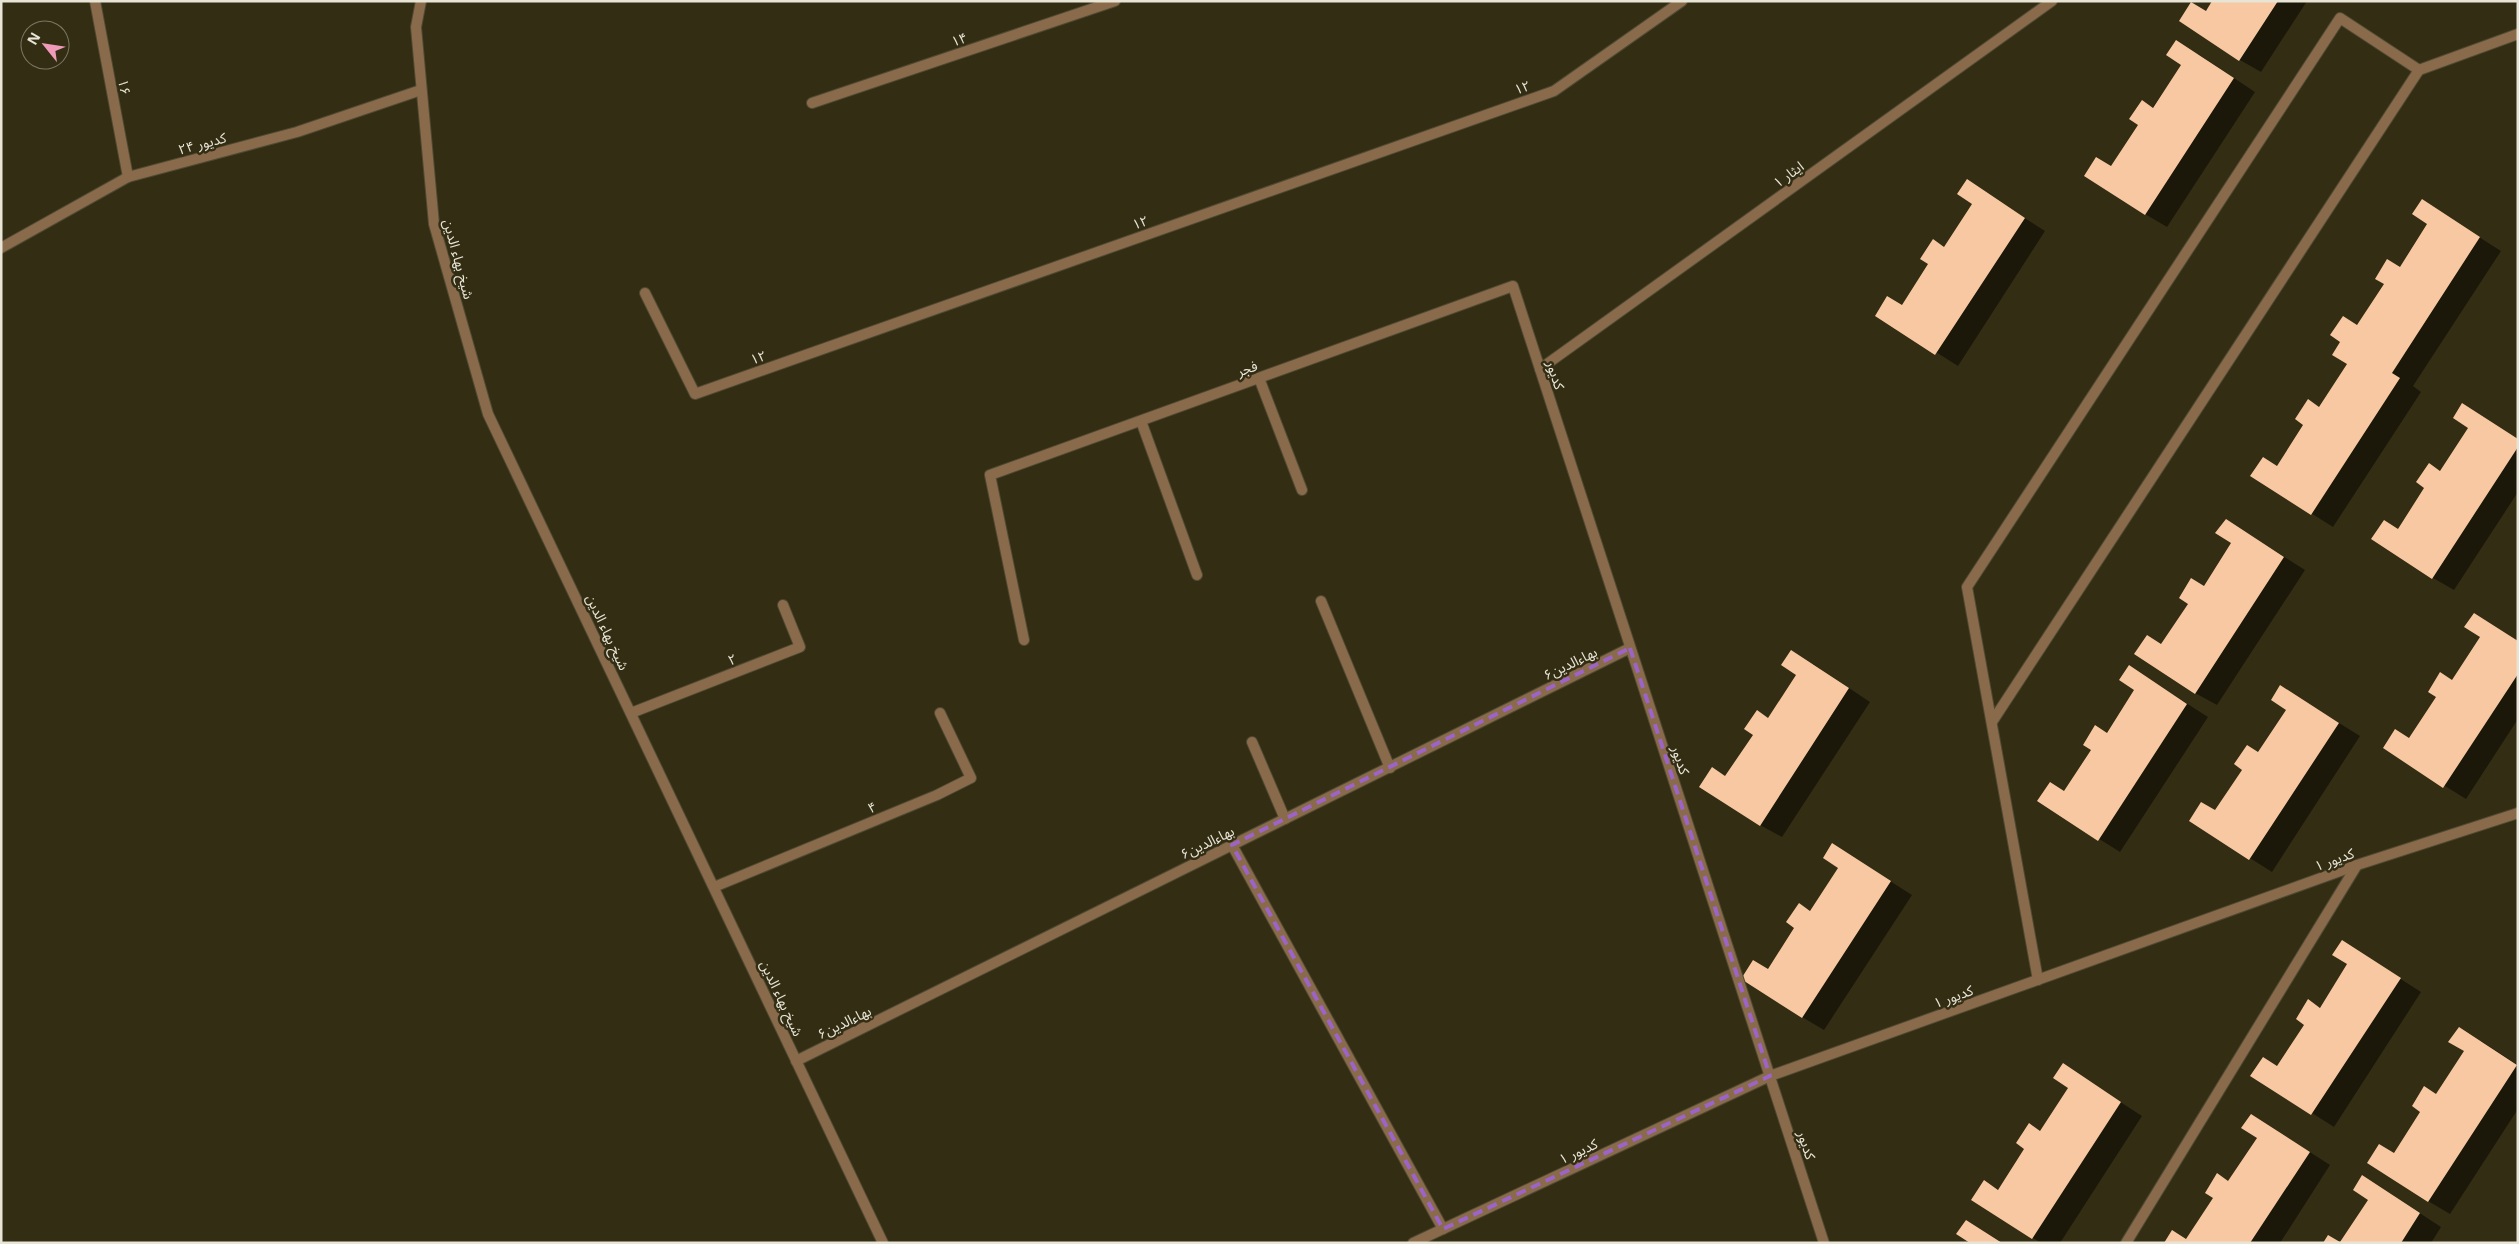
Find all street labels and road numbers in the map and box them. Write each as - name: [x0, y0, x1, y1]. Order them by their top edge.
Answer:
- street label: ۱۴: [948, 27, 970, 51]
- street label: ۱۲: [1511, 75, 1533, 99]
- street label: ۱۶: [114, 77, 136, 97]
- street label: کدیور ۲۴: [176, 127, 228, 158]
- street label: ایثار ۱: [1769, 156, 1807, 192]
- street label: ۱۲: [1129, 210, 1151, 234]
- street label: شیخ بهاء الدین: [437, 217, 479, 302]
- street label: ۱۲: [747, 345, 769, 369]
- street label: فجر: [1233, 356, 1260, 381]
- street label: کدیور: [1542, 357, 1570, 392]
- street label: شیخ بهاء الدین: [580, 591, 634, 674]
- street label: ۶بهاءالدين: [1540, 642, 1600, 684]
- street label: ۲: [725, 649, 739, 669]
- street label: کدیور: [1667, 742, 1695, 777]
- street label: ۴: [865, 797, 879, 817]
- street label: ۶بهاءالدين: [1177, 821, 1237, 863]
- street label: کدیور ۱: [2312, 843, 2357, 875]
- street label: شیخ بهاء الدین: [754, 957, 808, 1040]
- street label: کدیور ۱: [1931, 980, 1976, 1012]
- street label: ۶بهاءالدين: [814, 1001, 874, 1043]
- street label: کدیور: [1793, 1127, 1821, 1162]
- street label: کدیور ۱: [1555, 1134, 1601, 1168]

